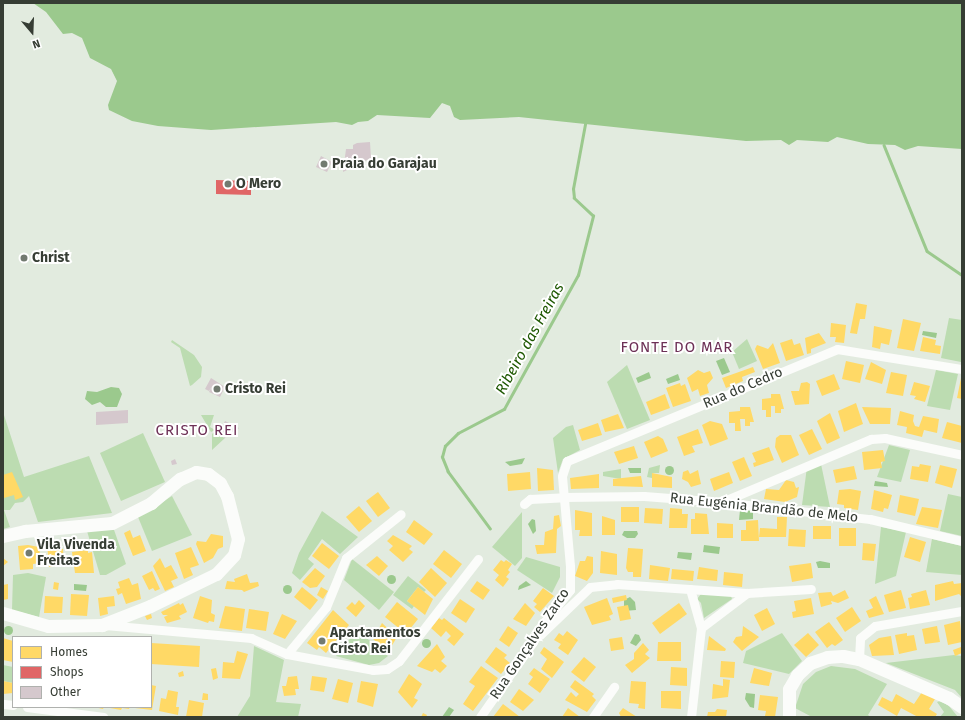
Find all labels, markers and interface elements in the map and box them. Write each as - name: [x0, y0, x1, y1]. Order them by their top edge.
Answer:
- north arrow: [12, 12, 52, 52]
- text: N: [31, 36, 42, 51]
- place label: Praia do Garajau: [332, 156, 437, 172]
- marker: Praia do Garajau: [319, 159, 329, 169]
- place label: O Mero: [236, 176, 281, 192]
- marker: O Mero: [223, 179, 233, 189]
- place label: Christ: [32, 250, 70, 266]
- marker: Christ: [19, 253, 29, 263]
- water label: Ribeiro das Freiras: [492, 280, 568, 398]
- district label: FONTE DO MAR: [621, 339, 733, 357]
- street label: Rua do Cedro: [701, 364, 785, 412]
- place label: Cristo Rei: [225, 381, 286, 397]
- marker: Cristo Rei: [212, 384, 222, 394]
- district label: CRISTO REI: [156, 422, 238, 440]
- street label: Rua Eugénia Brandão de Melo: [669, 490, 859, 526]
- place label: Vila Vivenda Freitas: [37, 537, 115, 570]
- marker: Vila Vivenda Freitas: [24, 548, 34, 558]
- street label: Rua Gonçalves Zarco: [487, 585, 573, 703]
- place label: Apartamentos Cristo Rei: [330, 625, 420, 658]
- legend: [12, 636, 152, 708]
- marker: Apartamentos Cristo Rei: [317, 636, 327, 646]
- text: Homes: [50, 645, 88, 659]
- text: Shops: [50, 665, 83, 679]
- text: Other: [50, 685, 81, 699]

